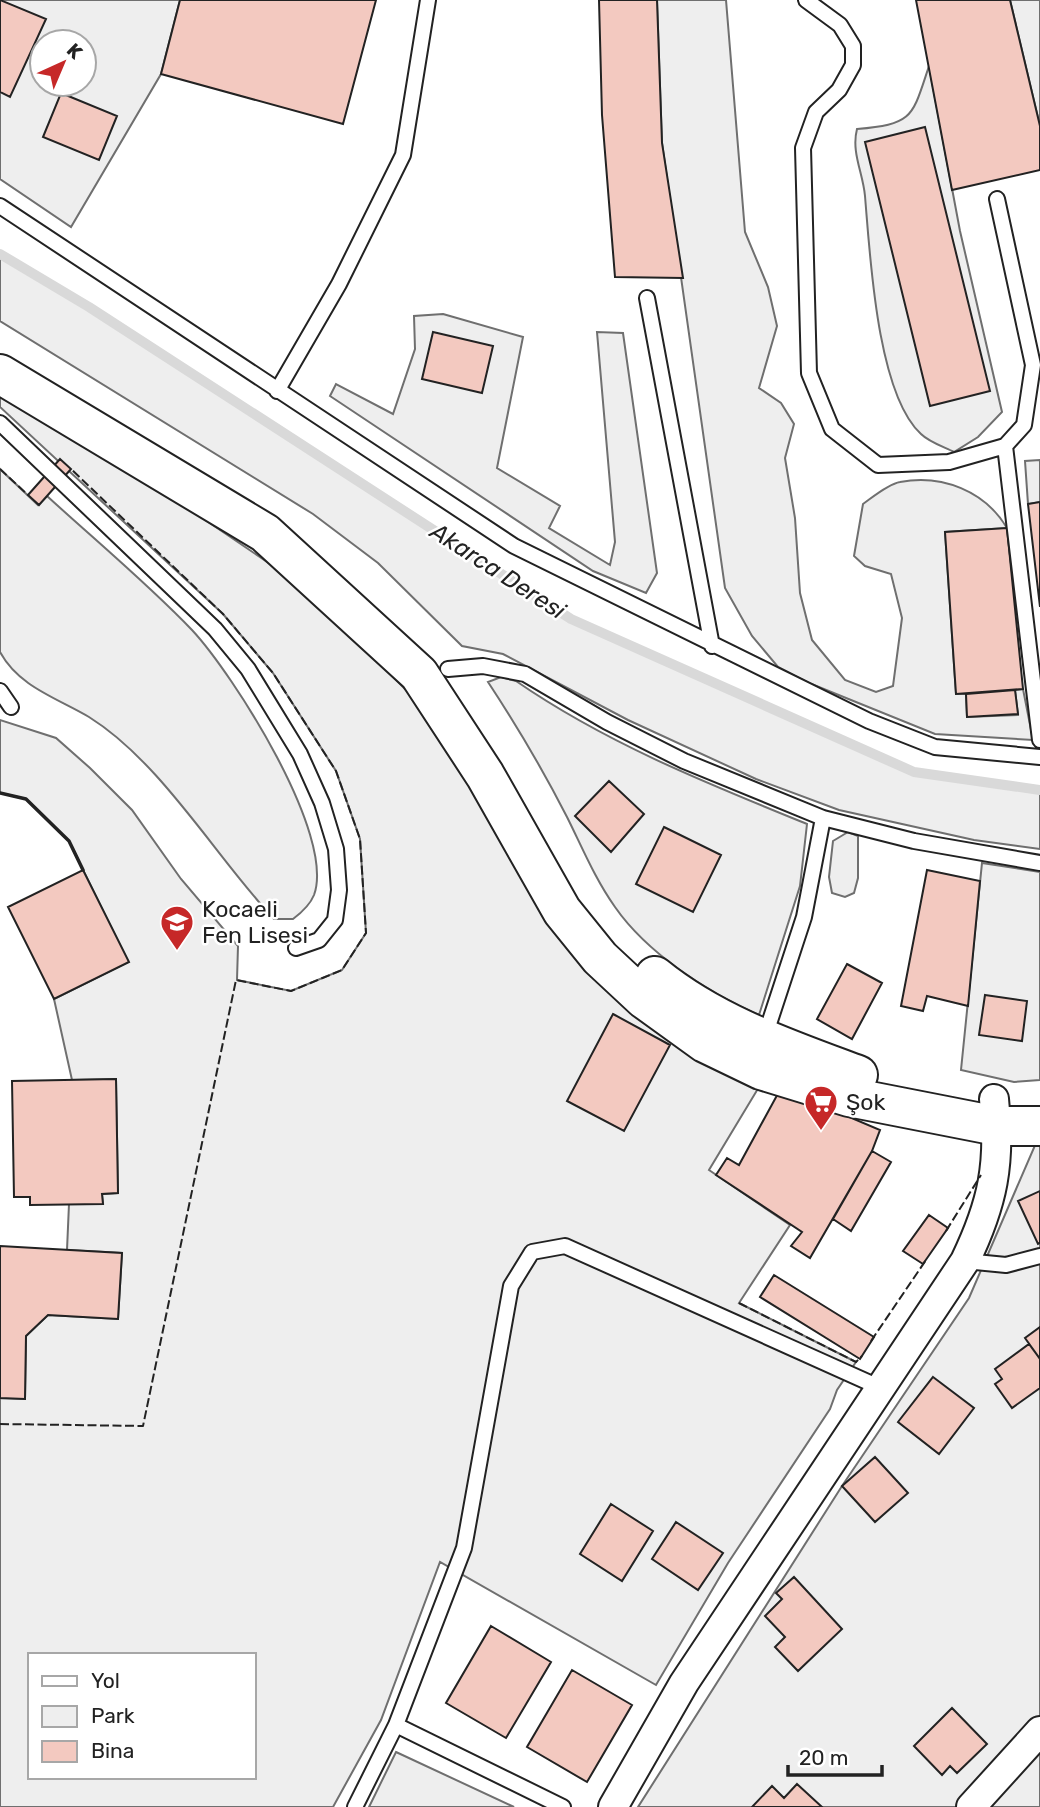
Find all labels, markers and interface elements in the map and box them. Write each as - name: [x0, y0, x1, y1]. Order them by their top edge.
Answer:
- north arrow: [28, 28, 98, 98]
- text: K: [62, 38, 87, 64]
- water label: Akarca Deresi: [424, 516, 572, 626]
- place label: Kocaeli Fen Lisesi: [202, 895, 308, 949]
- school or university icon: Kocaeli Fen Lisesi: [158, 903, 196, 952]
- supermarket icon: Şok: [802, 1083, 840, 1132]
- place label: Şok: [846, 1088, 886, 1116]
- legend: [28, 1653, 256, 1779]
- text: Yol: [91, 1668, 120, 1693]
- text: Park: [91, 1703, 135, 1728]
- scale bar: [788, 1734, 883, 1778]
- text: Bina: [91, 1738, 134, 1763]
- text: 20 m: [799, 1745, 848, 1770]

